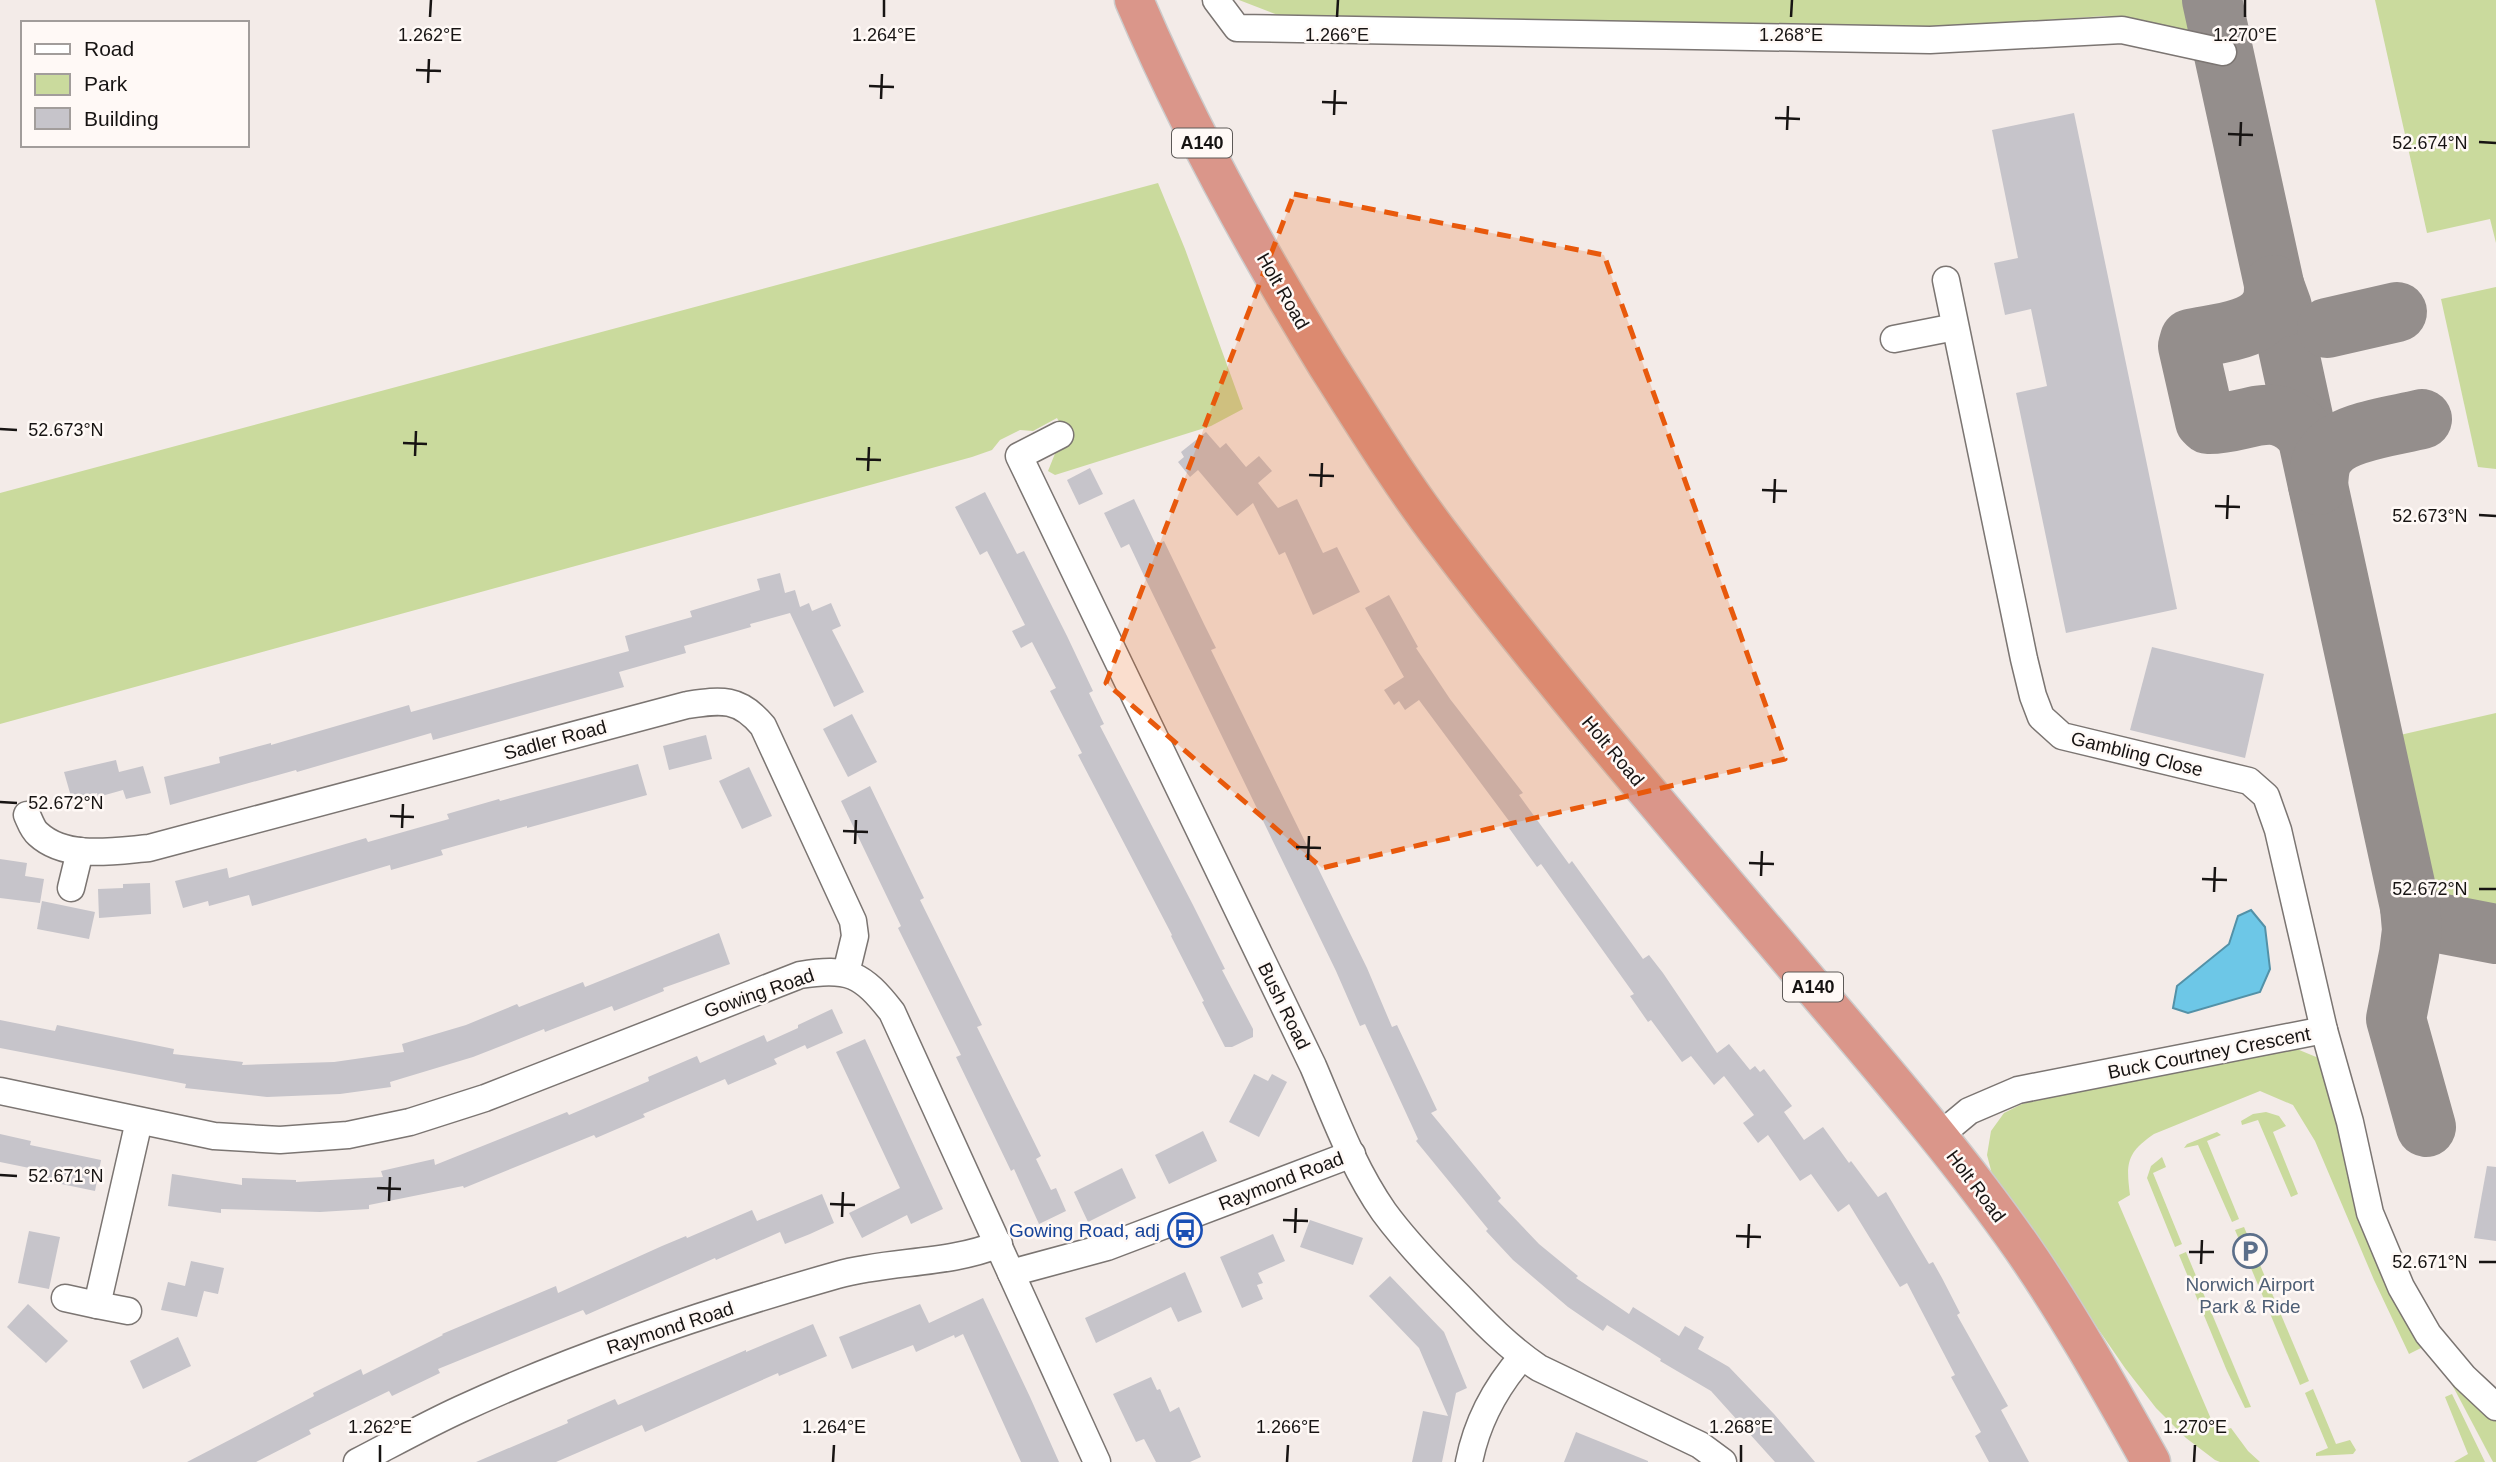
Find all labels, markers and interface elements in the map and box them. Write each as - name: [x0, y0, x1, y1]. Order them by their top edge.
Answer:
- legend: [21, 21, 248, 147]
- text: 1.262°E: [398, 25, 462, 45]
- text: 1.264°E: [852, 25, 916, 45]
- text: 1.266°E: [1305, 25, 1369, 45]
- text: 1.268°E: [1759, 25, 1823, 45]
- text: 1.270°E: [2213, 25, 2277, 45]
- text: Road: [84, 37, 134, 60]
- text: Park: [84, 72, 128, 95]
- text: Building: [84, 107, 159, 130]
- road number: A140: [1172, 128, 1232, 158]
- text: 52.674°N: [2392, 133, 2468, 153]
- street label: Holt Road: [1253, 249, 1313, 333]
- text: 52.673°N: [28, 420, 104, 440]
- text: 52.673°N: [2392, 506, 2468, 526]
- street label: Holt Road: [1578, 712, 1648, 790]
- street label: Sadler Road: [501, 716, 609, 764]
- street label: Gambling Close: [2069, 727, 2205, 781]
- text: 52.672°N: [28, 793, 104, 813]
- text: 52.672°N: [2392, 879, 2468, 899]
- street label: Bush Road: [1254, 959, 1314, 1053]
- street label: Gowing Road: [701, 964, 817, 1022]
- road number: A140: [1783, 972, 1843, 1002]
- street label: Buck Courtney Crescent: [2106, 1023, 2313, 1083]
- street label: Holt Road: [1942, 1146, 2010, 1226]
- street label: Raymond Road: [1216, 1148, 1346, 1214]
- text: 52.671°N: [28, 1166, 104, 1186]
- bus stop icon: Gowing Road, adj: [1166, 1211, 1204, 1249]
- place label: Gowing Road, adj: [1009, 1220, 1160, 1241]
- parking icon: Norwich Airport Park & Ride: [2231, 1232, 2269, 1270]
- text: 52.671°N: [2392, 1252, 2468, 1272]
- place label: Norwich Airport Park & Ride: [2186, 1274, 2315, 1317]
- street label: Raymond Road: [604, 1298, 736, 1358]
- text: 1.262°E: [348, 1417, 412, 1437]
- text: 1.264°E: [802, 1417, 866, 1437]
- text: 1.266°E: [1256, 1417, 1320, 1437]
- text: 1.268°E: [1709, 1417, 1773, 1437]
- text: 1.270°E: [2163, 1417, 2227, 1437]

